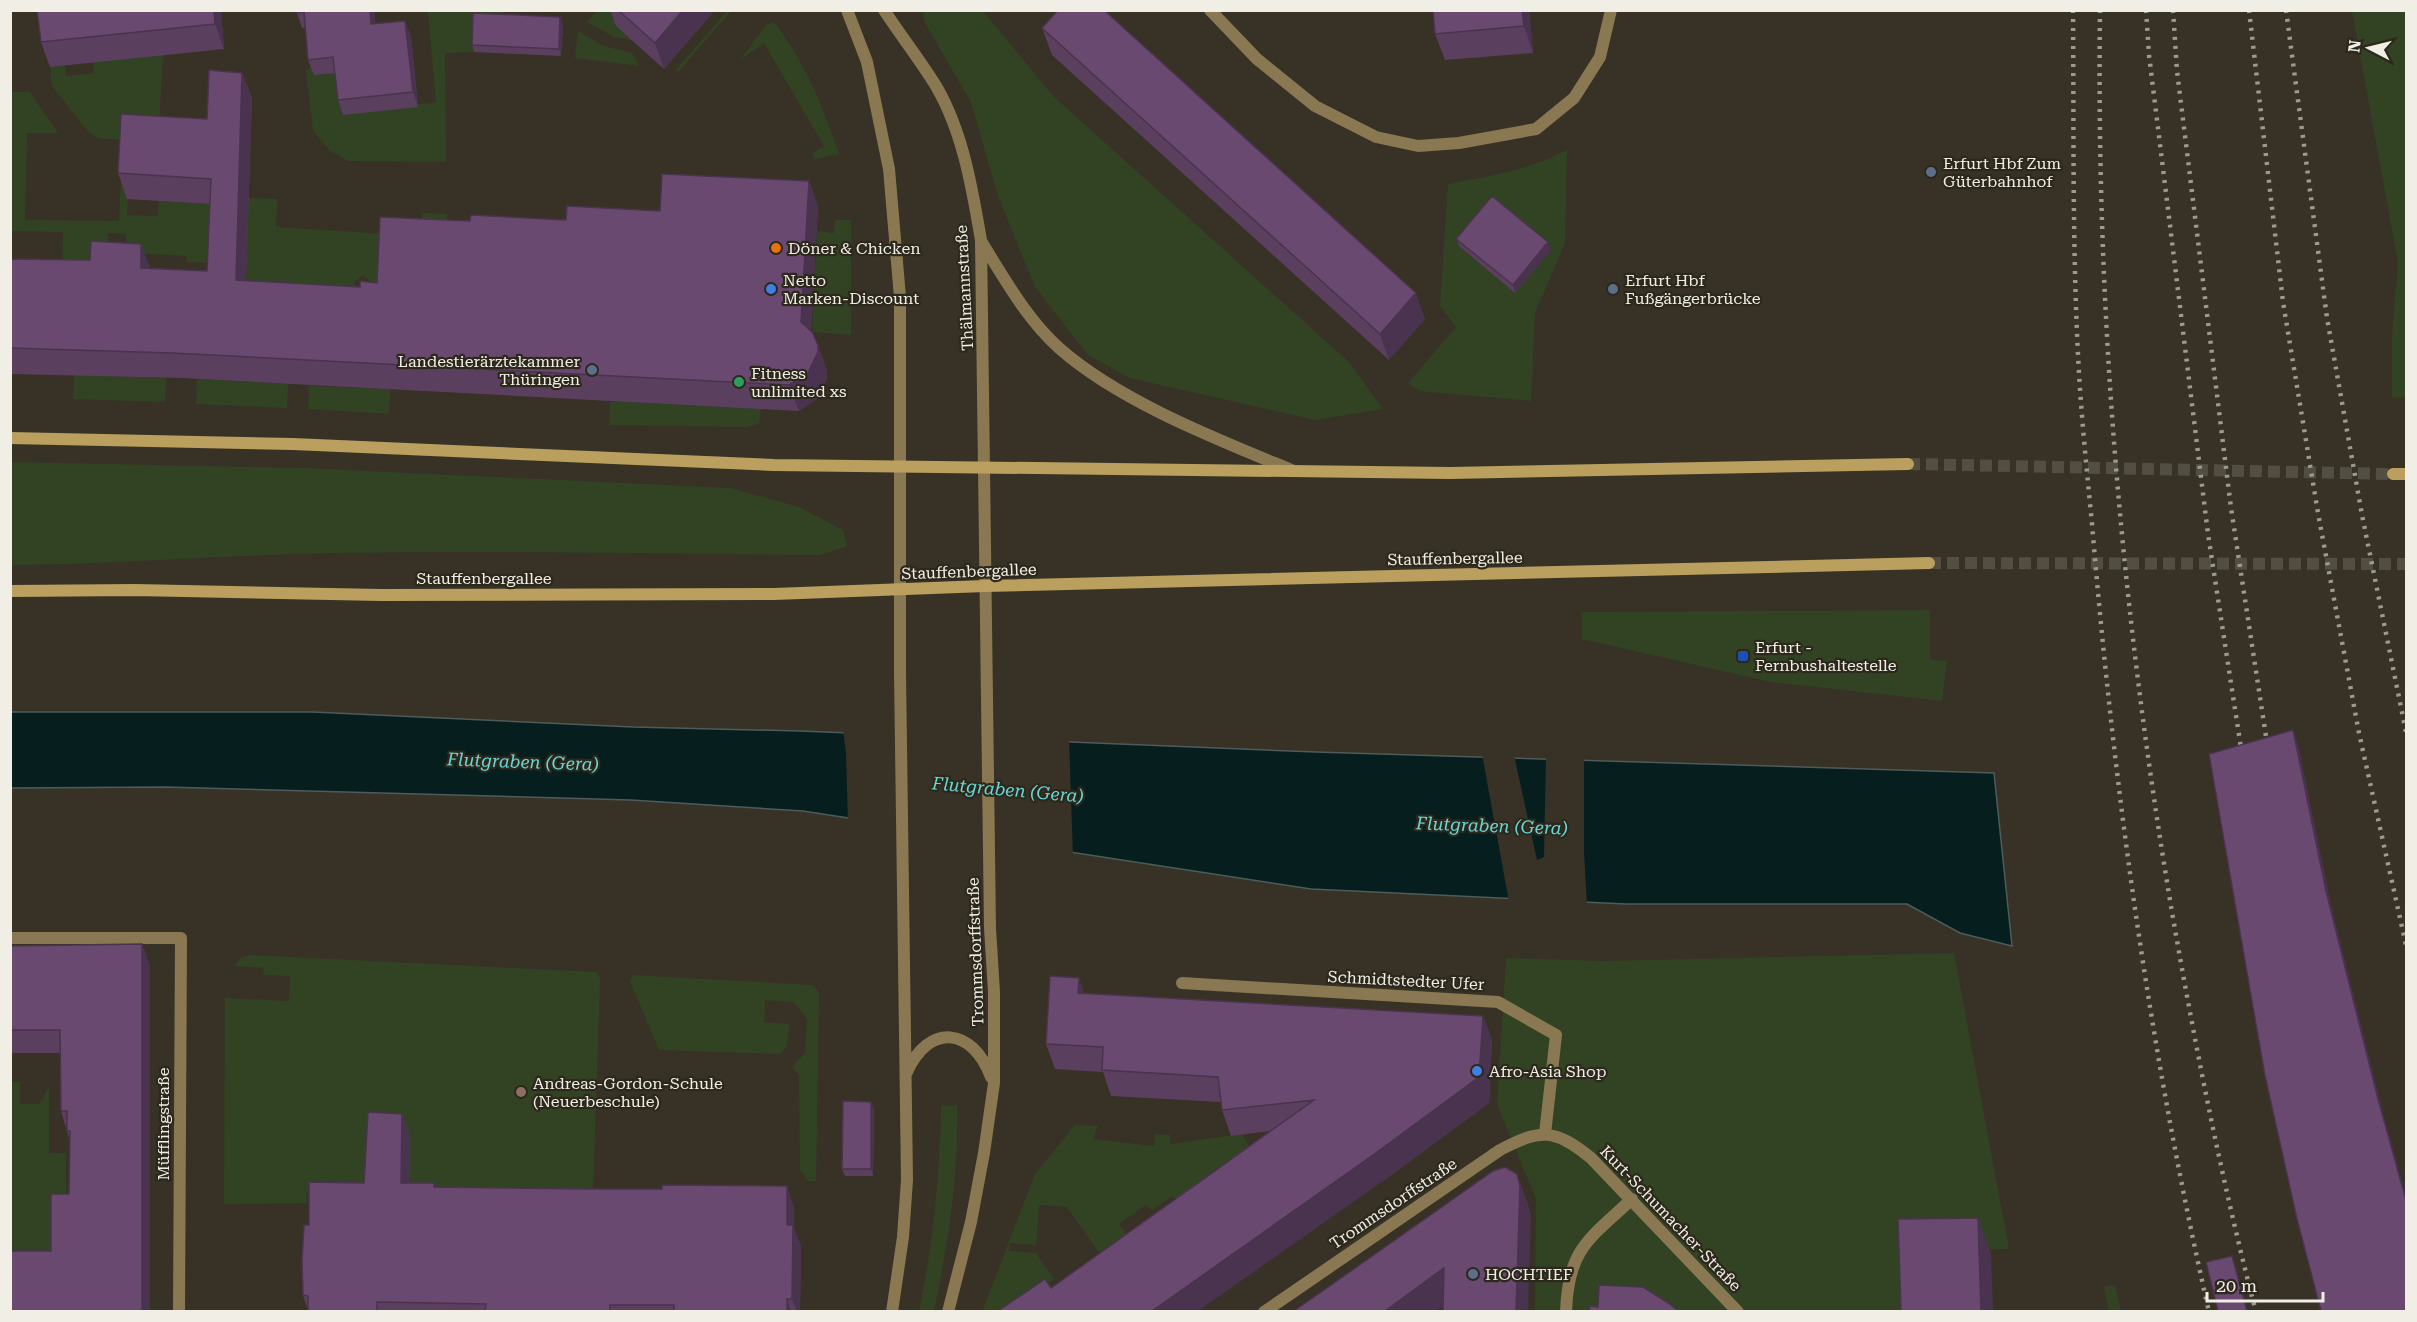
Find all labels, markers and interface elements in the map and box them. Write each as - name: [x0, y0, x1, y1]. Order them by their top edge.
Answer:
- north arrow: [2339, 18, 2399, 78]
- text: N: [2344, 39, 2365, 54]
- place label: Erfurt Hbf Zum Güterbahnhof: [1943, 154, 2062, 191]
- marker: Erfurt Hbf Zum Güterbahnhof: [1924, 165, 1938, 179]
- street label: Thälmannstraße: [952, 224, 977, 351]
- place label: Döner & Chicken: [788, 239, 921, 258]
- marker: Döner & Chicken: [769, 241, 783, 255]
- place label: Netto Marken-Discount: [783, 271, 919, 308]
- place label: Erfurt Hbf Fußgängerbrücke: [1625, 271, 1761, 308]
- marker: Netto Marken-Discount: [764, 282, 778, 296]
- marker: Erfurt Hbf Fußgängerbrücke: [1606, 282, 1620, 296]
- place label: Landestierärztekammer Thüringen: [398, 352, 580, 389]
- marker: Landestierärztekammer Thüringen: [585, 363, 599, 377]
- place label: Fitness unlimited xs: [751, 364, 847, 401]
- marker: Fitness unlimited xs: [732, 375, 746, 389]
- street label: Stauffenbergallee: [1387, 548, 1523, 569]
- street label: Stauffenbergallee: [901, 560, 1037, 583]
- street label: Stauffenbergallee: [416, 569, 552, 588]
- place label: Erfurt - Fernbushaltestelle: [1755, 638, 1897, 675]
- marker: Erfurt - Fernbushaltestelle: [1736, 649, 1750, 663]
- water label: Flutgraben (Gera): [446, 748, 600, 775]
- water label: Flutgraben (Gera): [930, 772, 1085, 807]
- water label: Flutgraben (Gera): [1415, 812, 1569, 839]
- street label: Trommsdorffstraße: [963, 877, 988, 1027]
- street label: Schmidtstedter Ufer: [1327, 967, 1485, 994]
- place label: Afro-Asia Shop: [1489, 1062, 1606, 1081]
- marker: Afro-Asia Shop: [1470, 1064, 1484, 1078]
- street label: Müfflingstraße: [154, 1067, 173, 1181]
- place label: Andreas-Gordon-Schule (Neuerbeschule): [533, 1074, 723, 1111]
- marker: Andreas-Gordon-Schule (Neuerbeschule): [514, 1085, 528, 1099]
- street label: Kurt-Schumacher-Straße: [1596, 1142, 1745, 1295]
- street label: Trommsdorffstraße: [1326, 1154, 1461, 1253]
- place label: HOCHTIEF: [1485, 1265, 1572, 1284]
- scale bar: [2207, 1265, 2322, 1303]
- marker: HOCHTIEF: [1466, 1267, 1480, 1281]
- text: 20 m: [2216, 1275, 2257, 1296]

